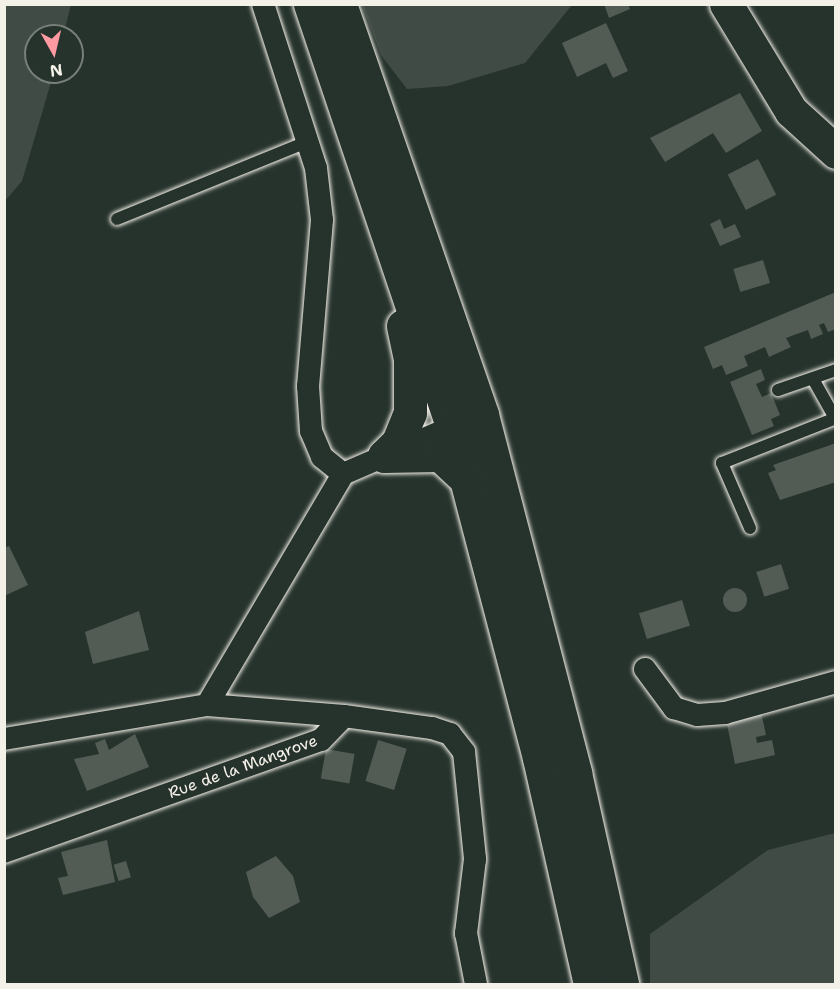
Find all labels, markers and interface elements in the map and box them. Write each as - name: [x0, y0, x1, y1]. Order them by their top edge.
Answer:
- north arrow: [24, 24, 84, 84]
- text: N: [49, 59, 64, 82]
- street label: Rue de la Mangrove: [166, 731, 320, 803]

